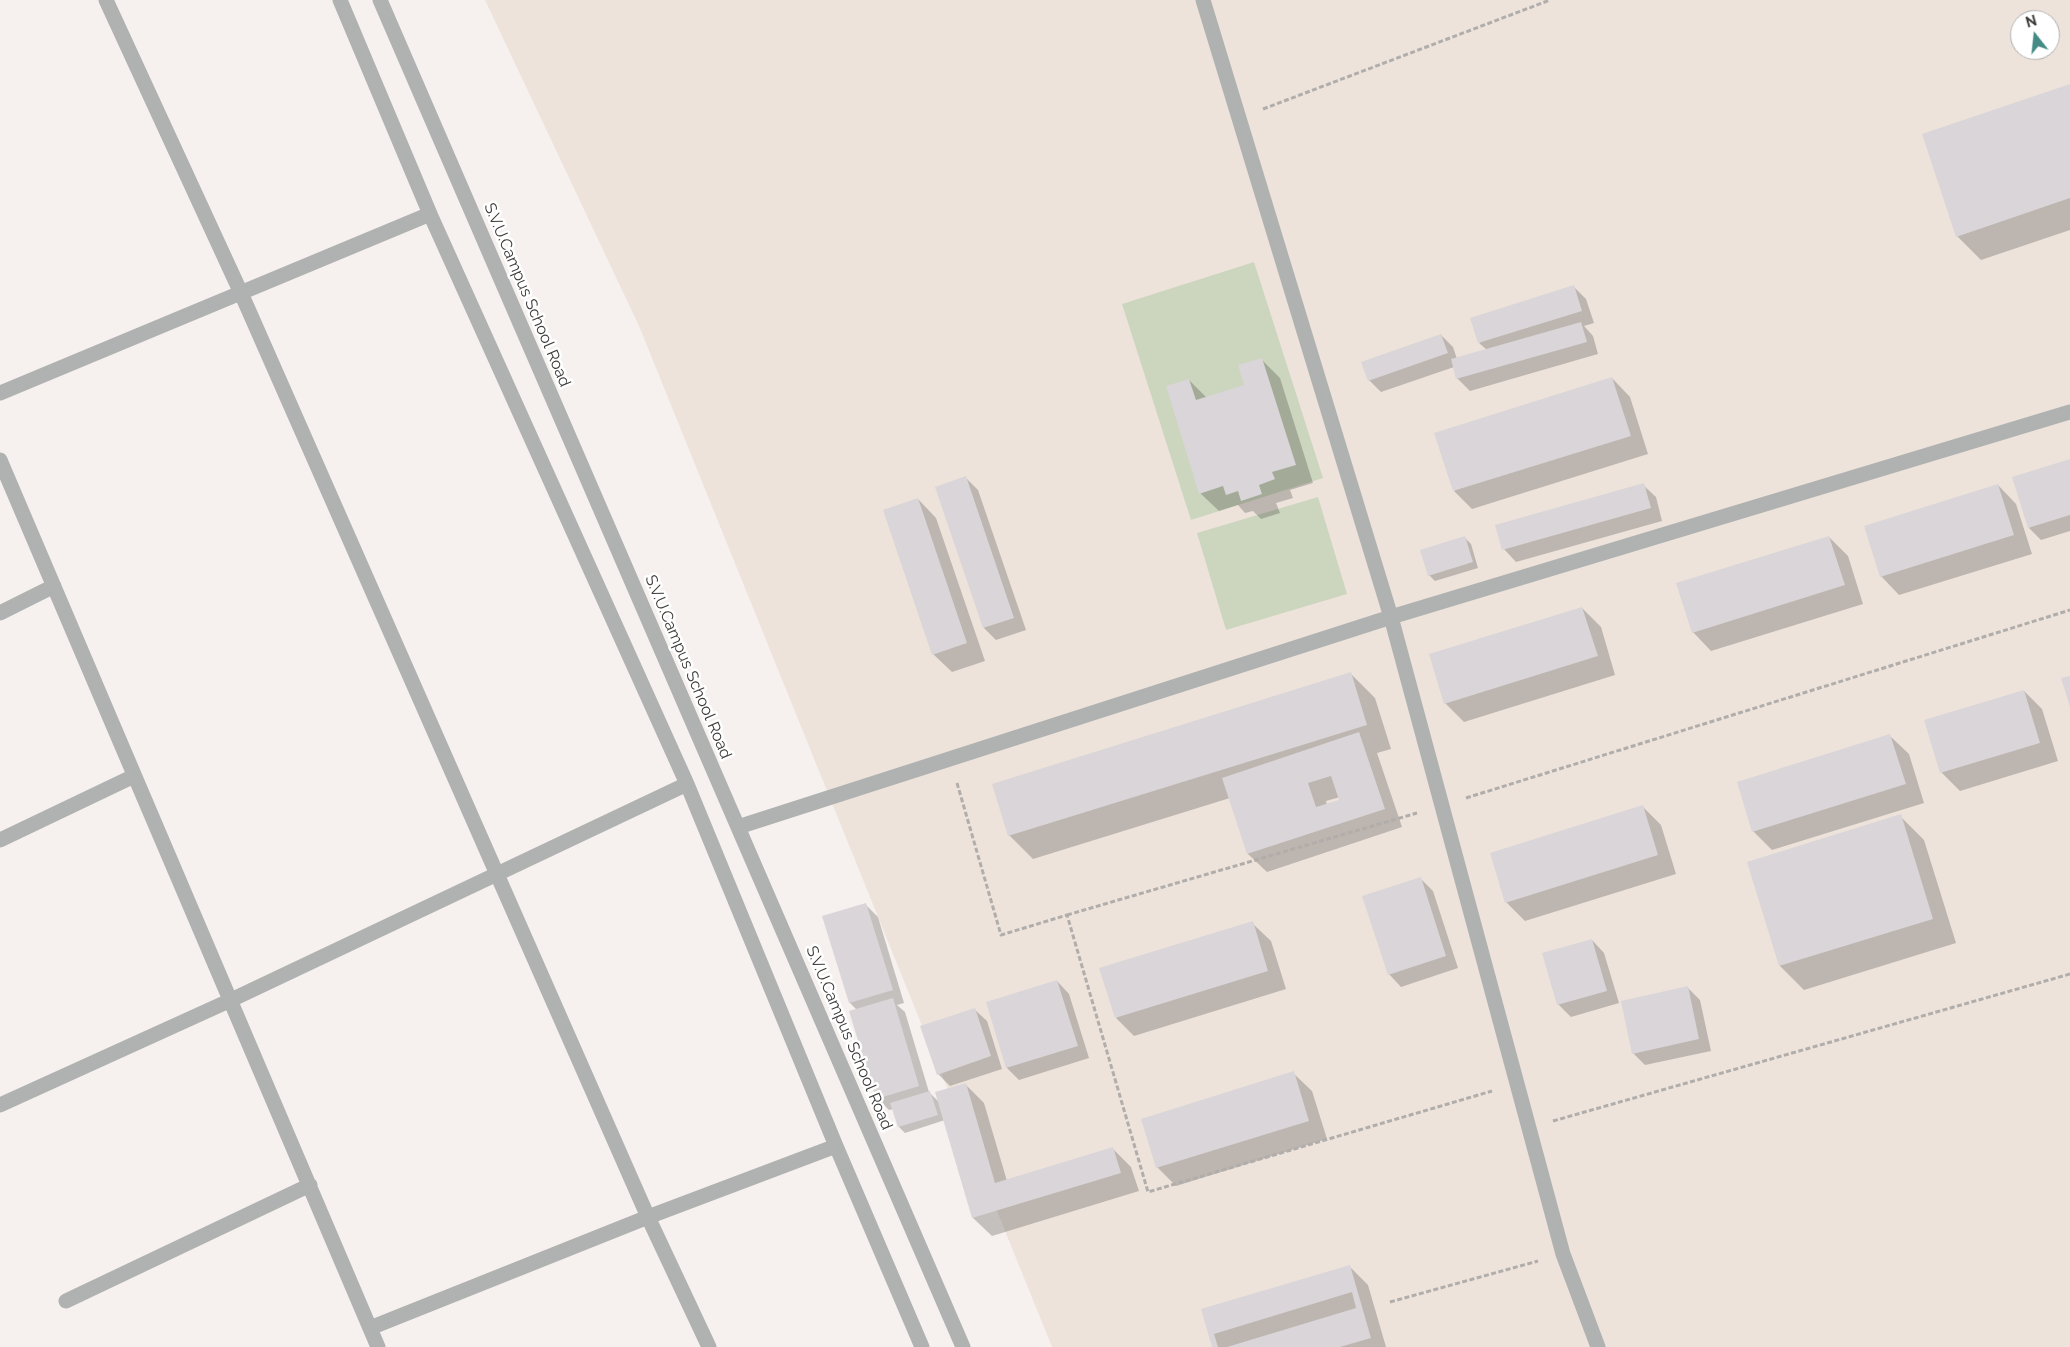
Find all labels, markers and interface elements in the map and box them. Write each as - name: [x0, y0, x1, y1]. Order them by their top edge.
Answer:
- north arrow: [2010, 10, 2060, 60]
- text: N: [2024, 12, 2038, 31]
- street label: S.V.U.Campus School Road: [480, 200, 574, 390]
- street label: S.V.U.Campus School Road: [641, 572, 735, 762]
- street label: S.V.U.Campus School Road: [802, 943, 896, 1133]

